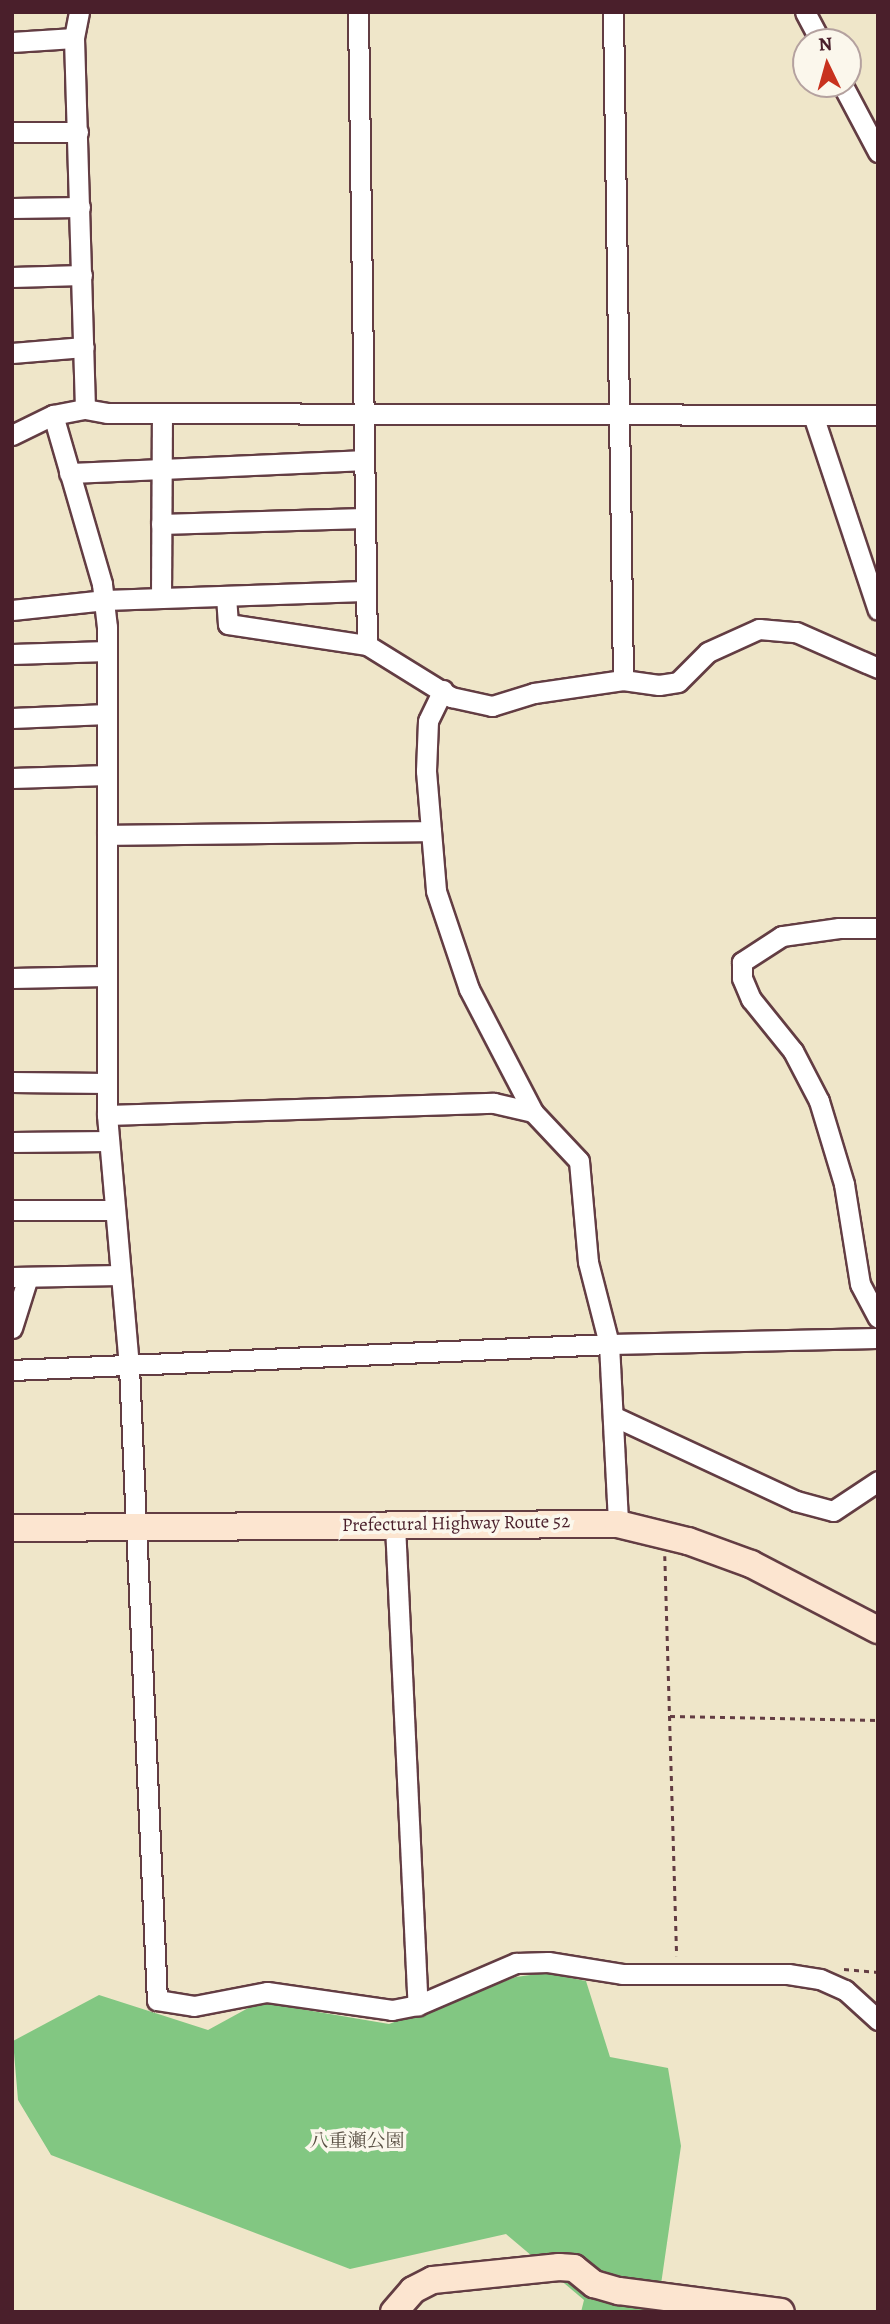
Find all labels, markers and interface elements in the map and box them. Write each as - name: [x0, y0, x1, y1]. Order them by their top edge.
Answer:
- north arrow: [792, 28, 862, 98]
- text: N: [817, 31, 833, 58]
- street label: Prefectural Highway Route 52: [342, 1511, 570, 1537]
- park label: 八重瀬公園: [310, 2131, 404, 2153]

